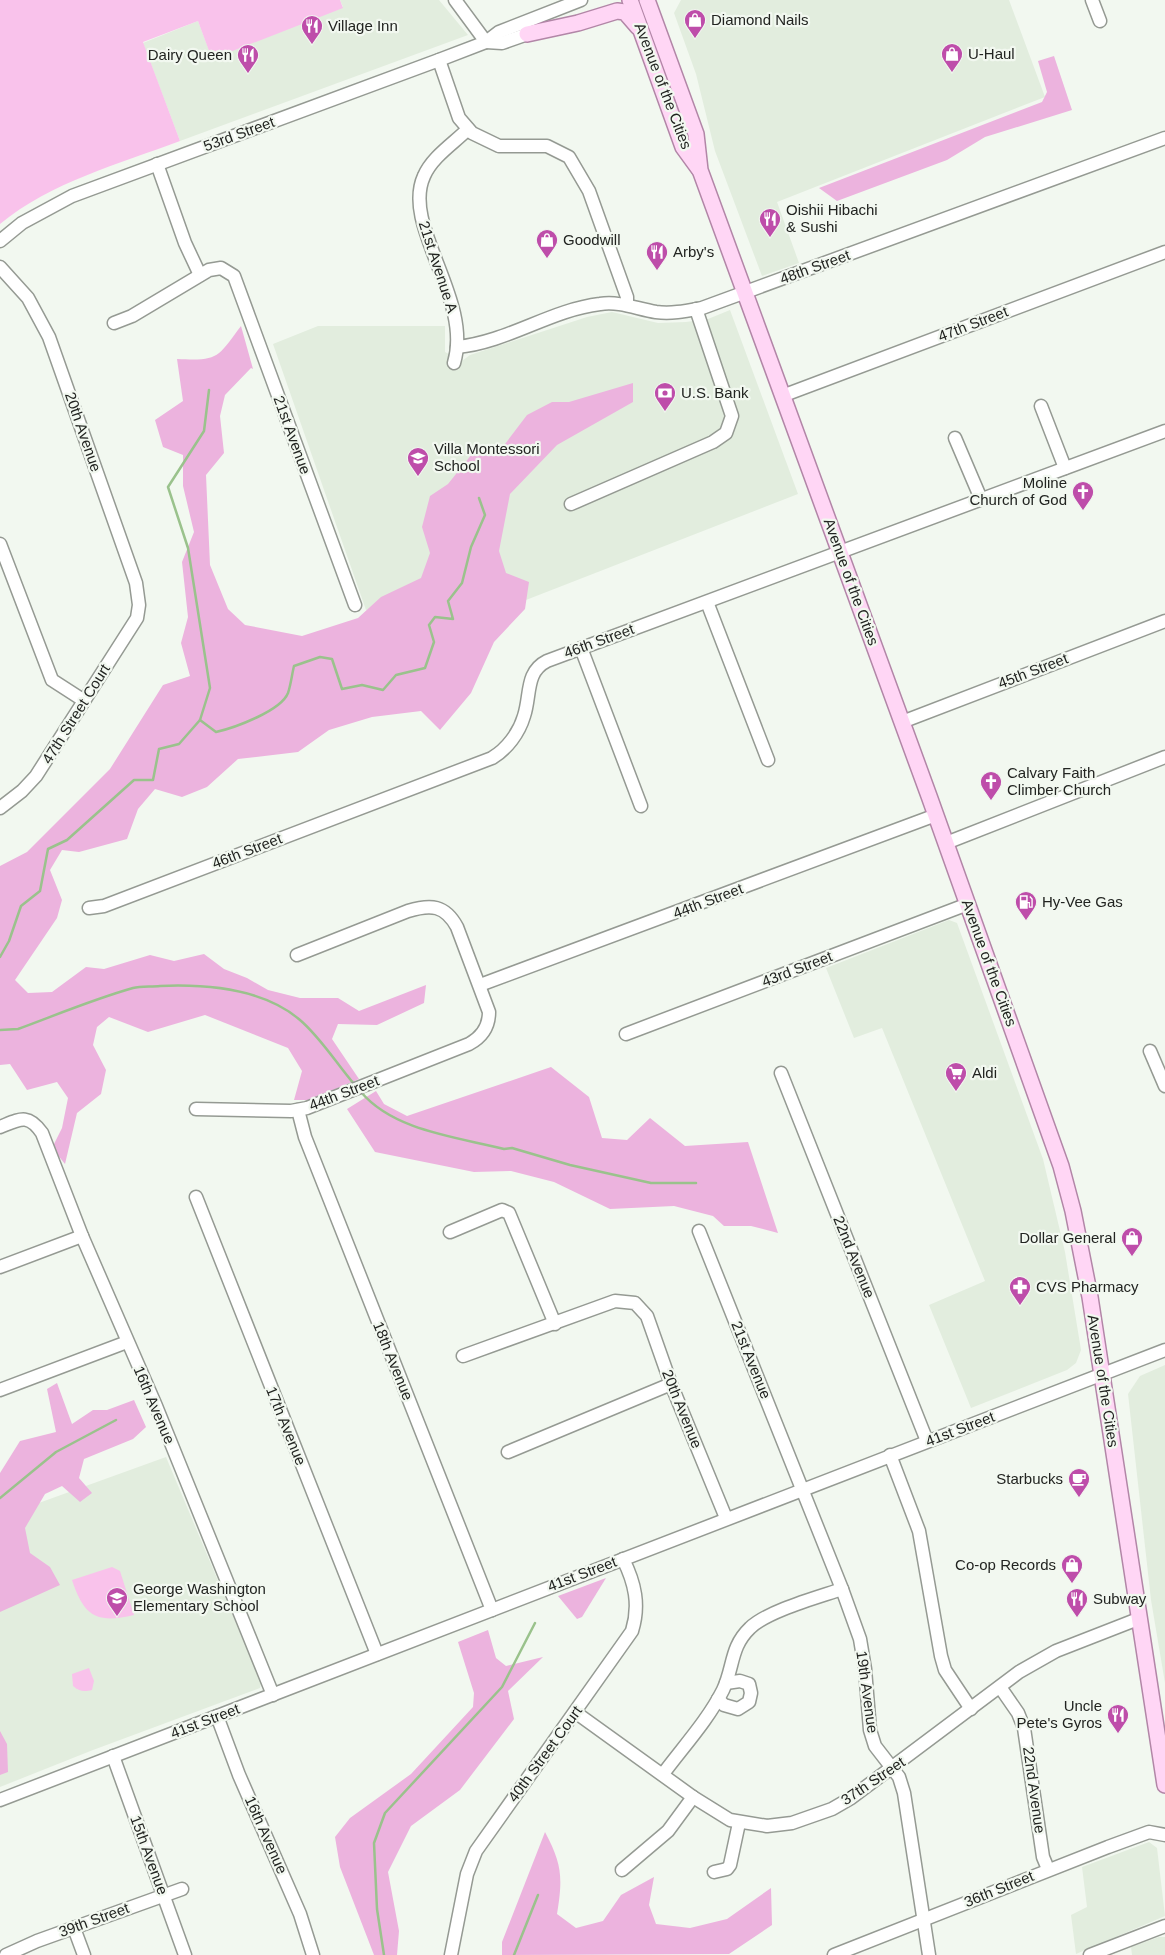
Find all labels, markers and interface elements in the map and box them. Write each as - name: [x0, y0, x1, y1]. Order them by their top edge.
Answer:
- shop icon: Diamond Nails: [683, 8, 707, 39]
- place label: Diamond Nails: [711, 11, 809, 28]
- restaurant icon: Village Inn: [300, 14, 324, 45]
- place label: Village Inn: [328, 17, 398, 34]
- street label: Avenue of the Cities: [632, 20, 695, 151]
- shop icon: U-Haul: [940, 42, 964, 73]
- restaurant icon: Dairy Queen: [236, 43, 260, 74]
- place label: U-Haul: [968, 45, 1015, 62]
- place label: Dairy Queen: [148, 46, 232, 63]
- street label: 53rd Street: [201, 113, 277, 154]
- place label: Oishii Hibachi & Sushi: [786, 201, 878, 235]
- restaurant icon: Oishii Hibachi & Sushi: [758, 207, 782, 238]
- street label: 21st Avenue A: [416, 219, 461, 315]
- shop icon: Goodwill: [535, 228, 559, 259]
- place label: Goodwill: [563, 231, 621, 248]
- restaurant icon: Arby's: [645, 240, 669, 271]
- place label: Arby's: [673, 243, 714, 260]
- street label: 48th Street: [777, 246, 853, 287]
- street label: 47th Street: [936, 302, 1011, 345]
- bank icon: U.S. Bank: [653, 381, 677, 412]
- place label: U.S. Bank: [681, 384, 749, 401]
- street label: 20th Avenue: [62, 390, 105, 474]
- street label: 21st Avenue: [270, 393, 315, 476]
- place label: Villa Montessori School: [434, 440, 540, 474]
- school or university icon: Villa Montessori School: [406, 446, 430, 477]
- place label: Moline Church of God: [969, 474, 1067, 508]
- church icon: Moline Church of God: [1071, 480, 1095, 511]
- street label: Avenue of the Cities: [821, 516, 882, 648]
- street label: 46th Street: [561, 620, 637, 661]
- street label: 45th Street: [996, 649, 1071, 692]
- street label: 47th Street Court: [38, 660, 113, 767]
- place label: Calvary Faith Climber Church: [1007, 764, 1111, 798]
- church icon: Calvary Faith Climber Church: [979, 770, 1003, 801]
- street label: 46th Street: [210, 829, 285, 872]
- street label: 44th Street: [671, 879, 746, 922]
- fuel station icon: Hy-Vee Gas: [1014, 890, 1038, 921]
- place label: Hy-Vee Gas: [1042, 893, 1123, 910]
- street label: Avenue of the Cities: [959, 897, 1020, 1029]
- street label: 43rd Street: [759, 947, 835, 990]
- supermarket icon: Aldi: [944, 1061, 968, 1092]
- place label: Aldi: [972, 1064, 997, 1081]
- street label: 44th Street: [307, 1071, 382, 1114]
- street label: 22nd Avenue: [830, 1213, 879, 1300]
- shop icon: Dollar General: [1120, 1226, 1144, 1257]
- place label: Dollar General: [1019, 1229, 1116, 1246]
- pharmacy icon: CVS Pharmacy: [1008, 1275, 1032, 1306]
- place label: CVS Pharmacy: [1036, 1278, 1139, 1295]
- street label: Avenue of the Cities: [1085, 1313, 1122, 1448]
- street label: 21st Avenue: [728, 1318, 775, 1401]
- street label: 18th Avenue: [370, 1319, 417, 1403]
- street label: 16th Avenue: [130, 1363, 179, 1446]
- street label: 20th Avenue: [659, 1367, 706, 1451]
- street label: 17th Avenue: [263, 1384, 310, 1468]
- street label: 41st Street: [923, 1407, 998, 1449]
- cafe icon: Starbucks: [1067, 1467, 1091, 1498]
- place label: Starbucks: [996, 1470, 1063, 1487]
- street label: 41st Street: [545, 1552, 620, 1594]
- shop icon: Co-op Records: [1060, 1553, 1084, 1584]
- place label: Co-op Records: [955, 1556, 1056, 1573]
- place label: George Washington Elementary School: [133, 1580, 266, 1614]
- school or university icon: George Washington Elementary School: [105, 1586, 129, 1617]
- restaurant icon: Subway: [1065, 1587, 1089, 1618]
- place label: Subway: [1093, 1590, 1147, 1607]
- street label: 19th Avenue: [853, 1650, 882, 1734]
- place label: Uncle Pete's Gyros: [1017, 1697, 1102, 1731]
- street label: 41st Street: [168, 1699, 243, 1741]
- street label: 40th Street Court: [504, 1702, 586, 1805]
- restaurant icon: Uncle Pete's Gyros: [1106, 1703, 1130, 1734]
- street label: 22nd Avenue: [1020, 1746, 1049, 1834]
- street label: 37th Street: [838, 1753, 909, 1808]
- street label: 16th Avenue: [242, 1793, 291, 1876]
- street label: 15th Avenue: [127, 1813, 172, 1897]
- street label: 36th Street: [962, 1867, 1037, 1910]
- street label: 39th Street: [56, 1899, 132, 1940]

